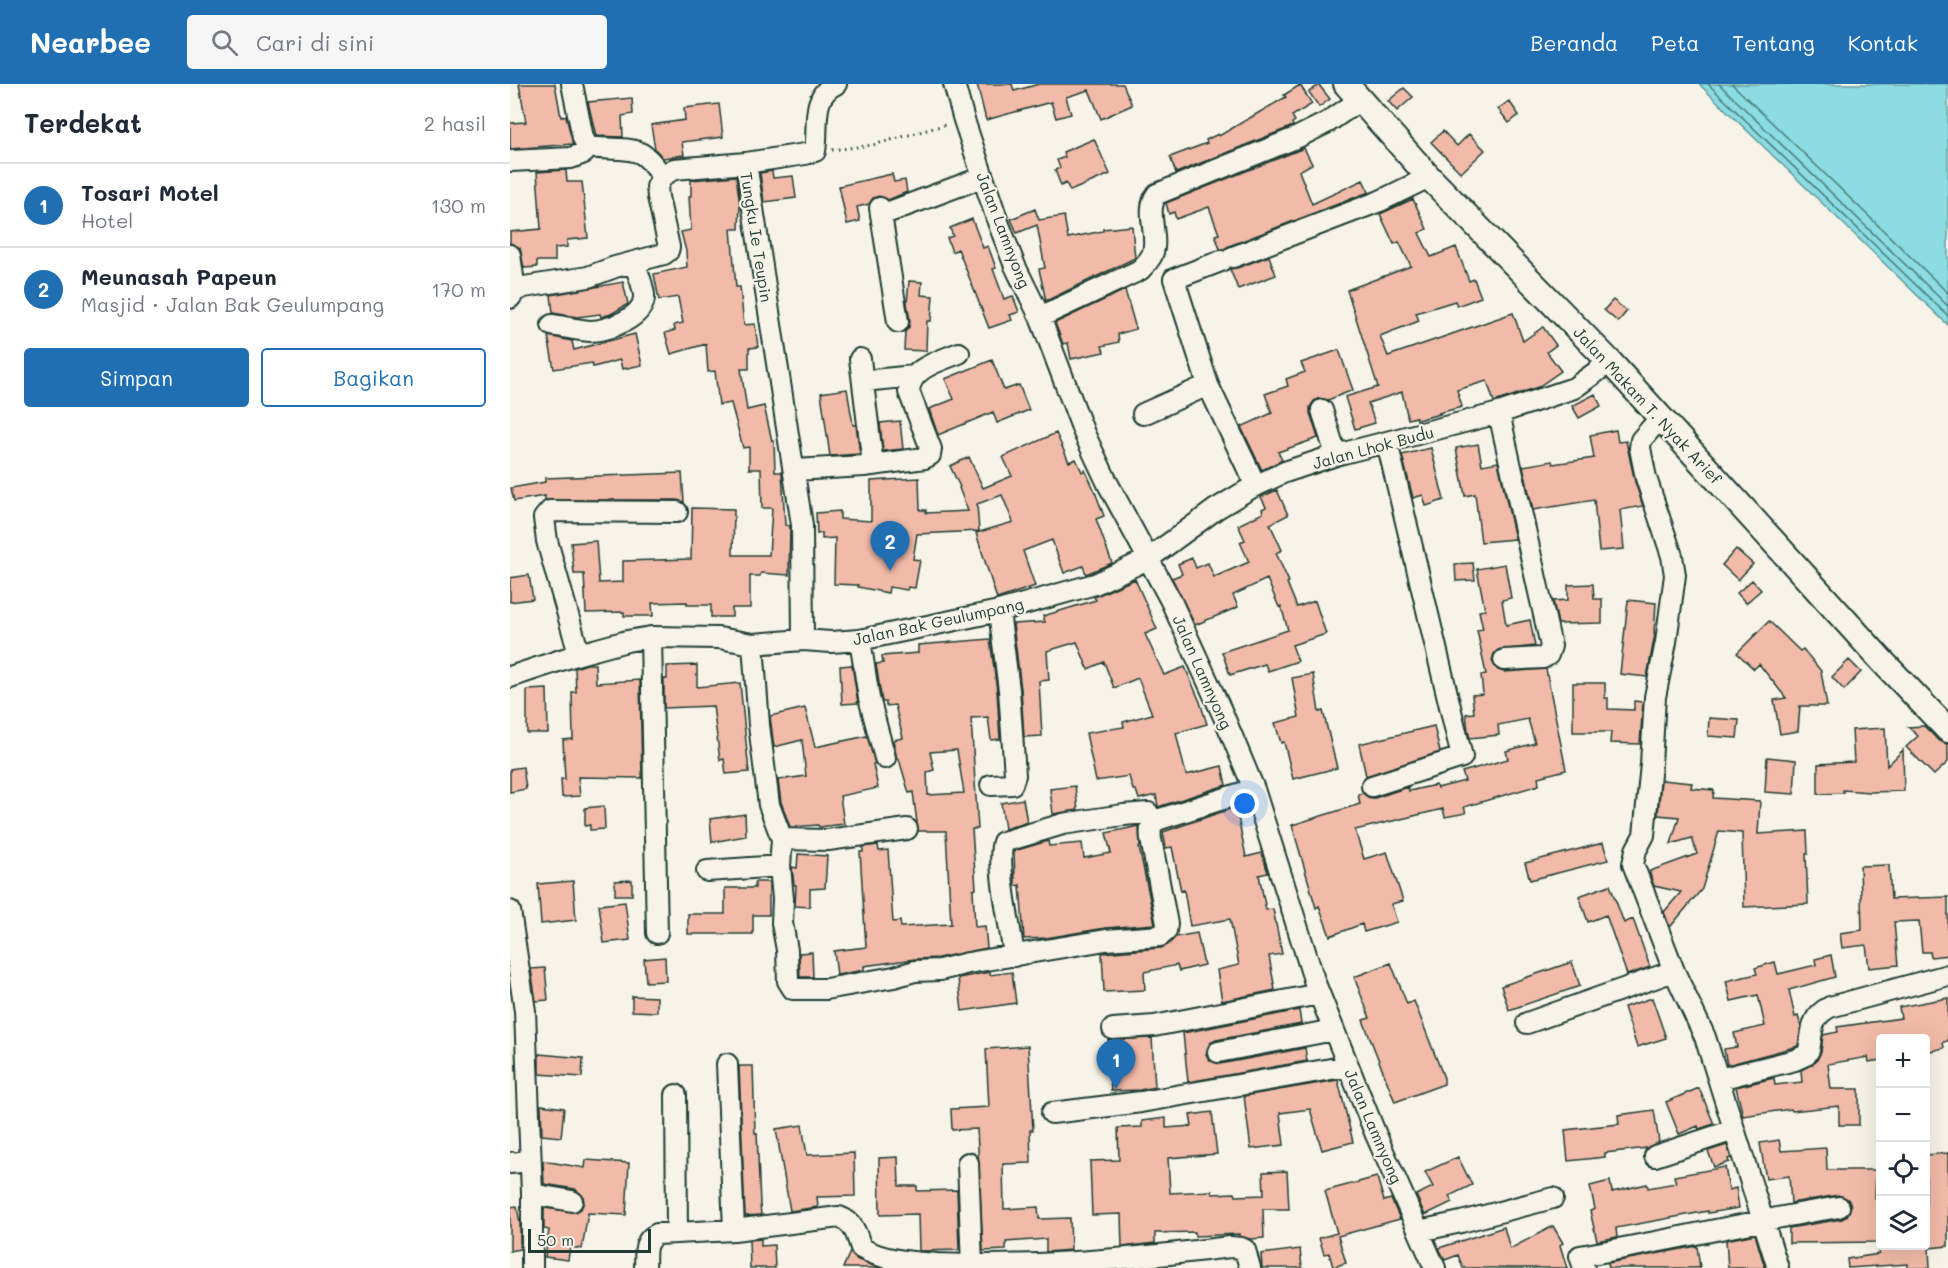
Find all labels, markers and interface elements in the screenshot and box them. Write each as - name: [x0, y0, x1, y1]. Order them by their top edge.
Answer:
- search box: [187, 15, 607, 69]
- text: Nearbee: [30, 24, 151, 60]
- icon: search: [208, 26, 241, 59]
- text: Cari di sini: [256, 28, 374, 57]
- text: Beranda: [1530, 29, 1618, 56]
- text: Peta: [1651, 29, 1699, 56]
- text: Tentang: [1732, 29, 1815, 56]
- text: Kontak: [1848, 29, 1918, 56]
- text: Terdekat: [24, 106, 142, 140]
- text: 2 hasil: [424, 110, 486, 136]
- street label: Jalan Lamnyong: [972, 169, 1036, 291]
- street label: Tungku Ie Teupin: [736, 170, 778, 304]
- text: Tosari Motel: [81, 178, 219, 207]
- text: 1: [39, 192, 48, 218]
- text: 130 m: [431, 192, 486, 218]
- text: Hotel: [81, 207, 133, 233]
- text: Meunasah Papeun: [81, 262, 277, 291]
- text: 2: [38, 276, 49, 302]
- text: 170 m: [431, 276, 486, 302]
- text: Masjid · Jalan Bak Geulumpang: [81, 291, 384, 317]
- street label: Jalan Makam T. Nyak Arief: [1569, 322, 1727, 489]
- button: Simpan: [24, 348, 249, 407]
- button: Bagikan: [261, 348, 486, 407]
- street label: Jalan Lhok Budu: [1310, 421, 1436, 473]
- pin: 2: [870, 522, 910, 571]
- street label: Jalan Bak Geulumpang: [851, 593, 1025, 649]
- street label: Jalan Lamnyong: [1168, 612, 1238, 732]
- your location: [1230, 789, 1259, 818]
- map controls: [1876, 1034, 1930, 1250]
- button: +: [1876, 1034, 1930, 1088]
- pin: 1: [1096, 1040, 1136, 1089]
- street label: Jalan Lamnyong: [1340, 1065, 1408, 1187]
- button: −: [1876, 1088, 1930, 1142]
- button: locate: [1876, 1142, 1930, 1196]
- button: layers: [1876, 1196, 1930, 1250]
- scale bar: [528, 1226, 651, 1254]
- text: 50 m: [537, 1229, 574, 1250]

